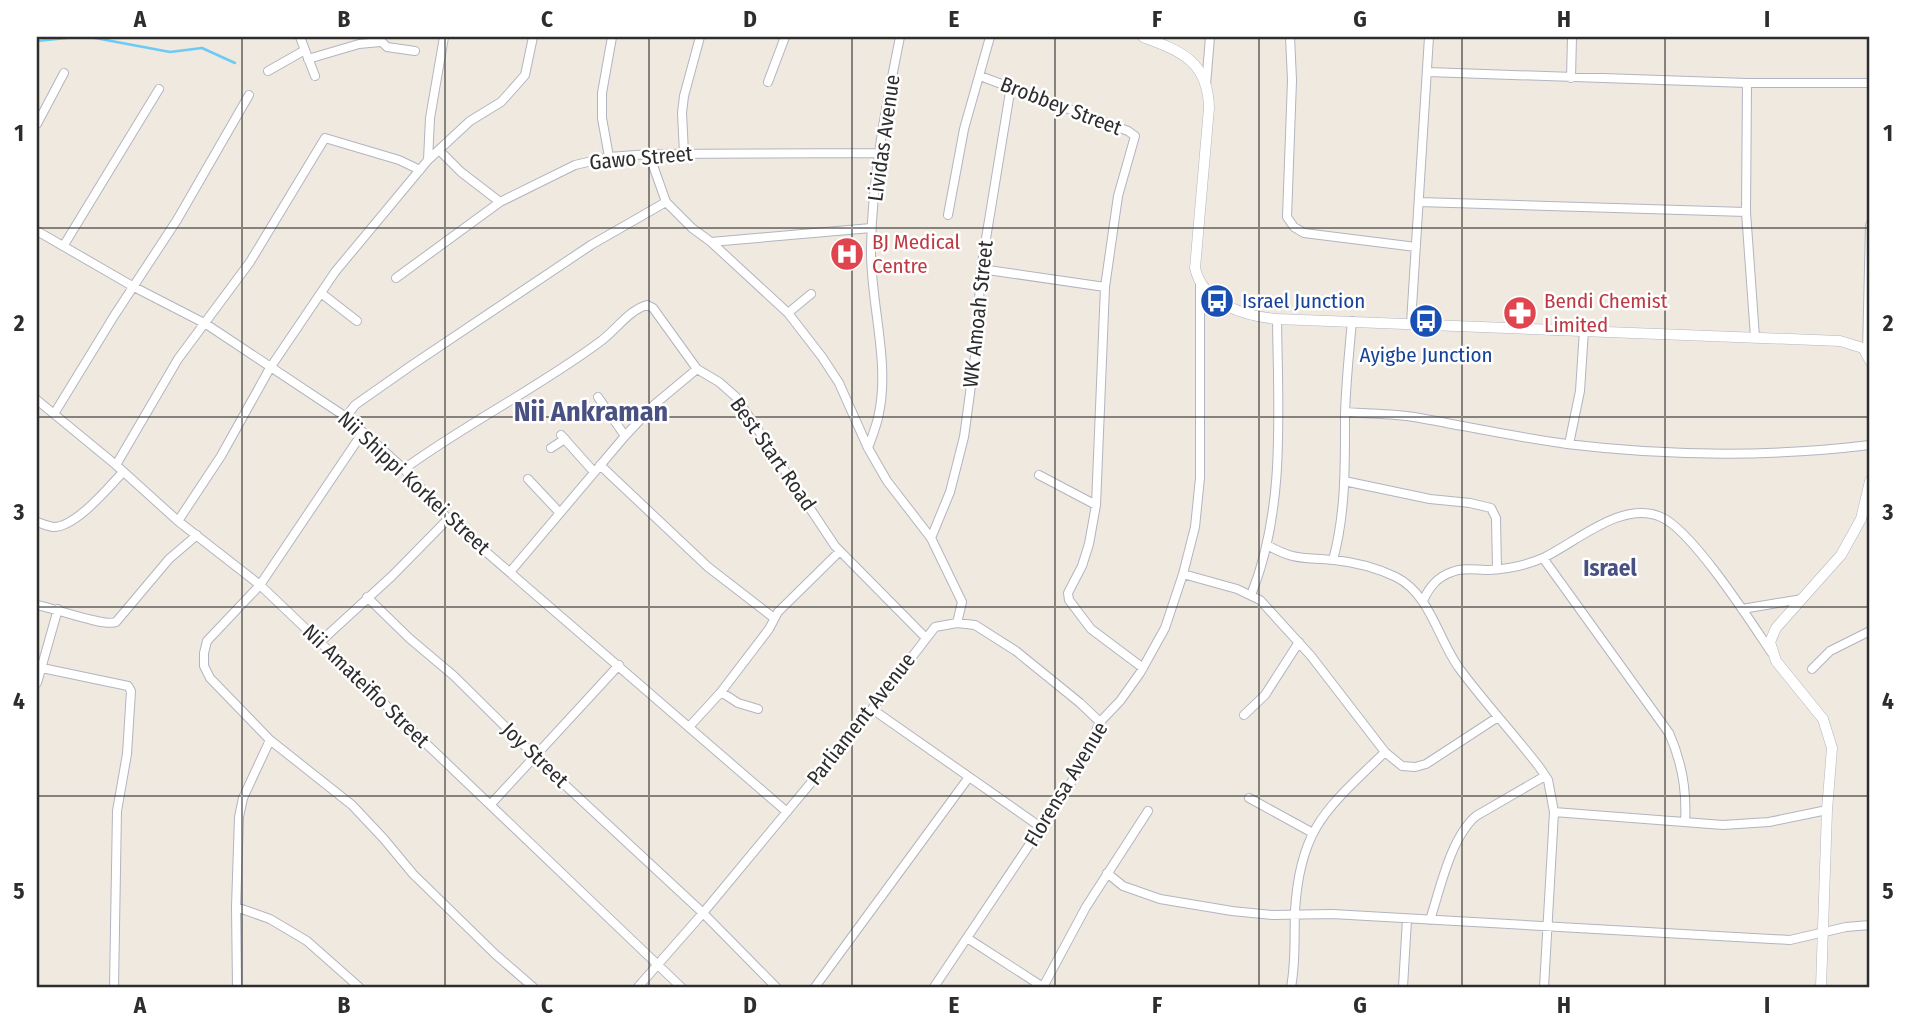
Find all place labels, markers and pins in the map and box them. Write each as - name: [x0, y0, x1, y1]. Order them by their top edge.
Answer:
- place label: BJ Medical Centre: [872, 229, 961, 279]
- hospital icon: BJ Medical Centre: [828, 235, 866, 273]
- bus stop icon: Israel Junction: [1198, 282, 1236, 320]
- place label: Israel Junction: [1242, 288, 1365, 314]
- place label: Bendi Chemist Limited: [1544, 288, 1668, 338]
- pharmacy icon: Bendi Chemist Limited: [1501, 294, 1539, 332]
- bus stop icon: Ayigbe Junction: [1407, 302, 1445, 340]
- place label: Ayigbe Junction: [1359, 342, 1493, 368]

